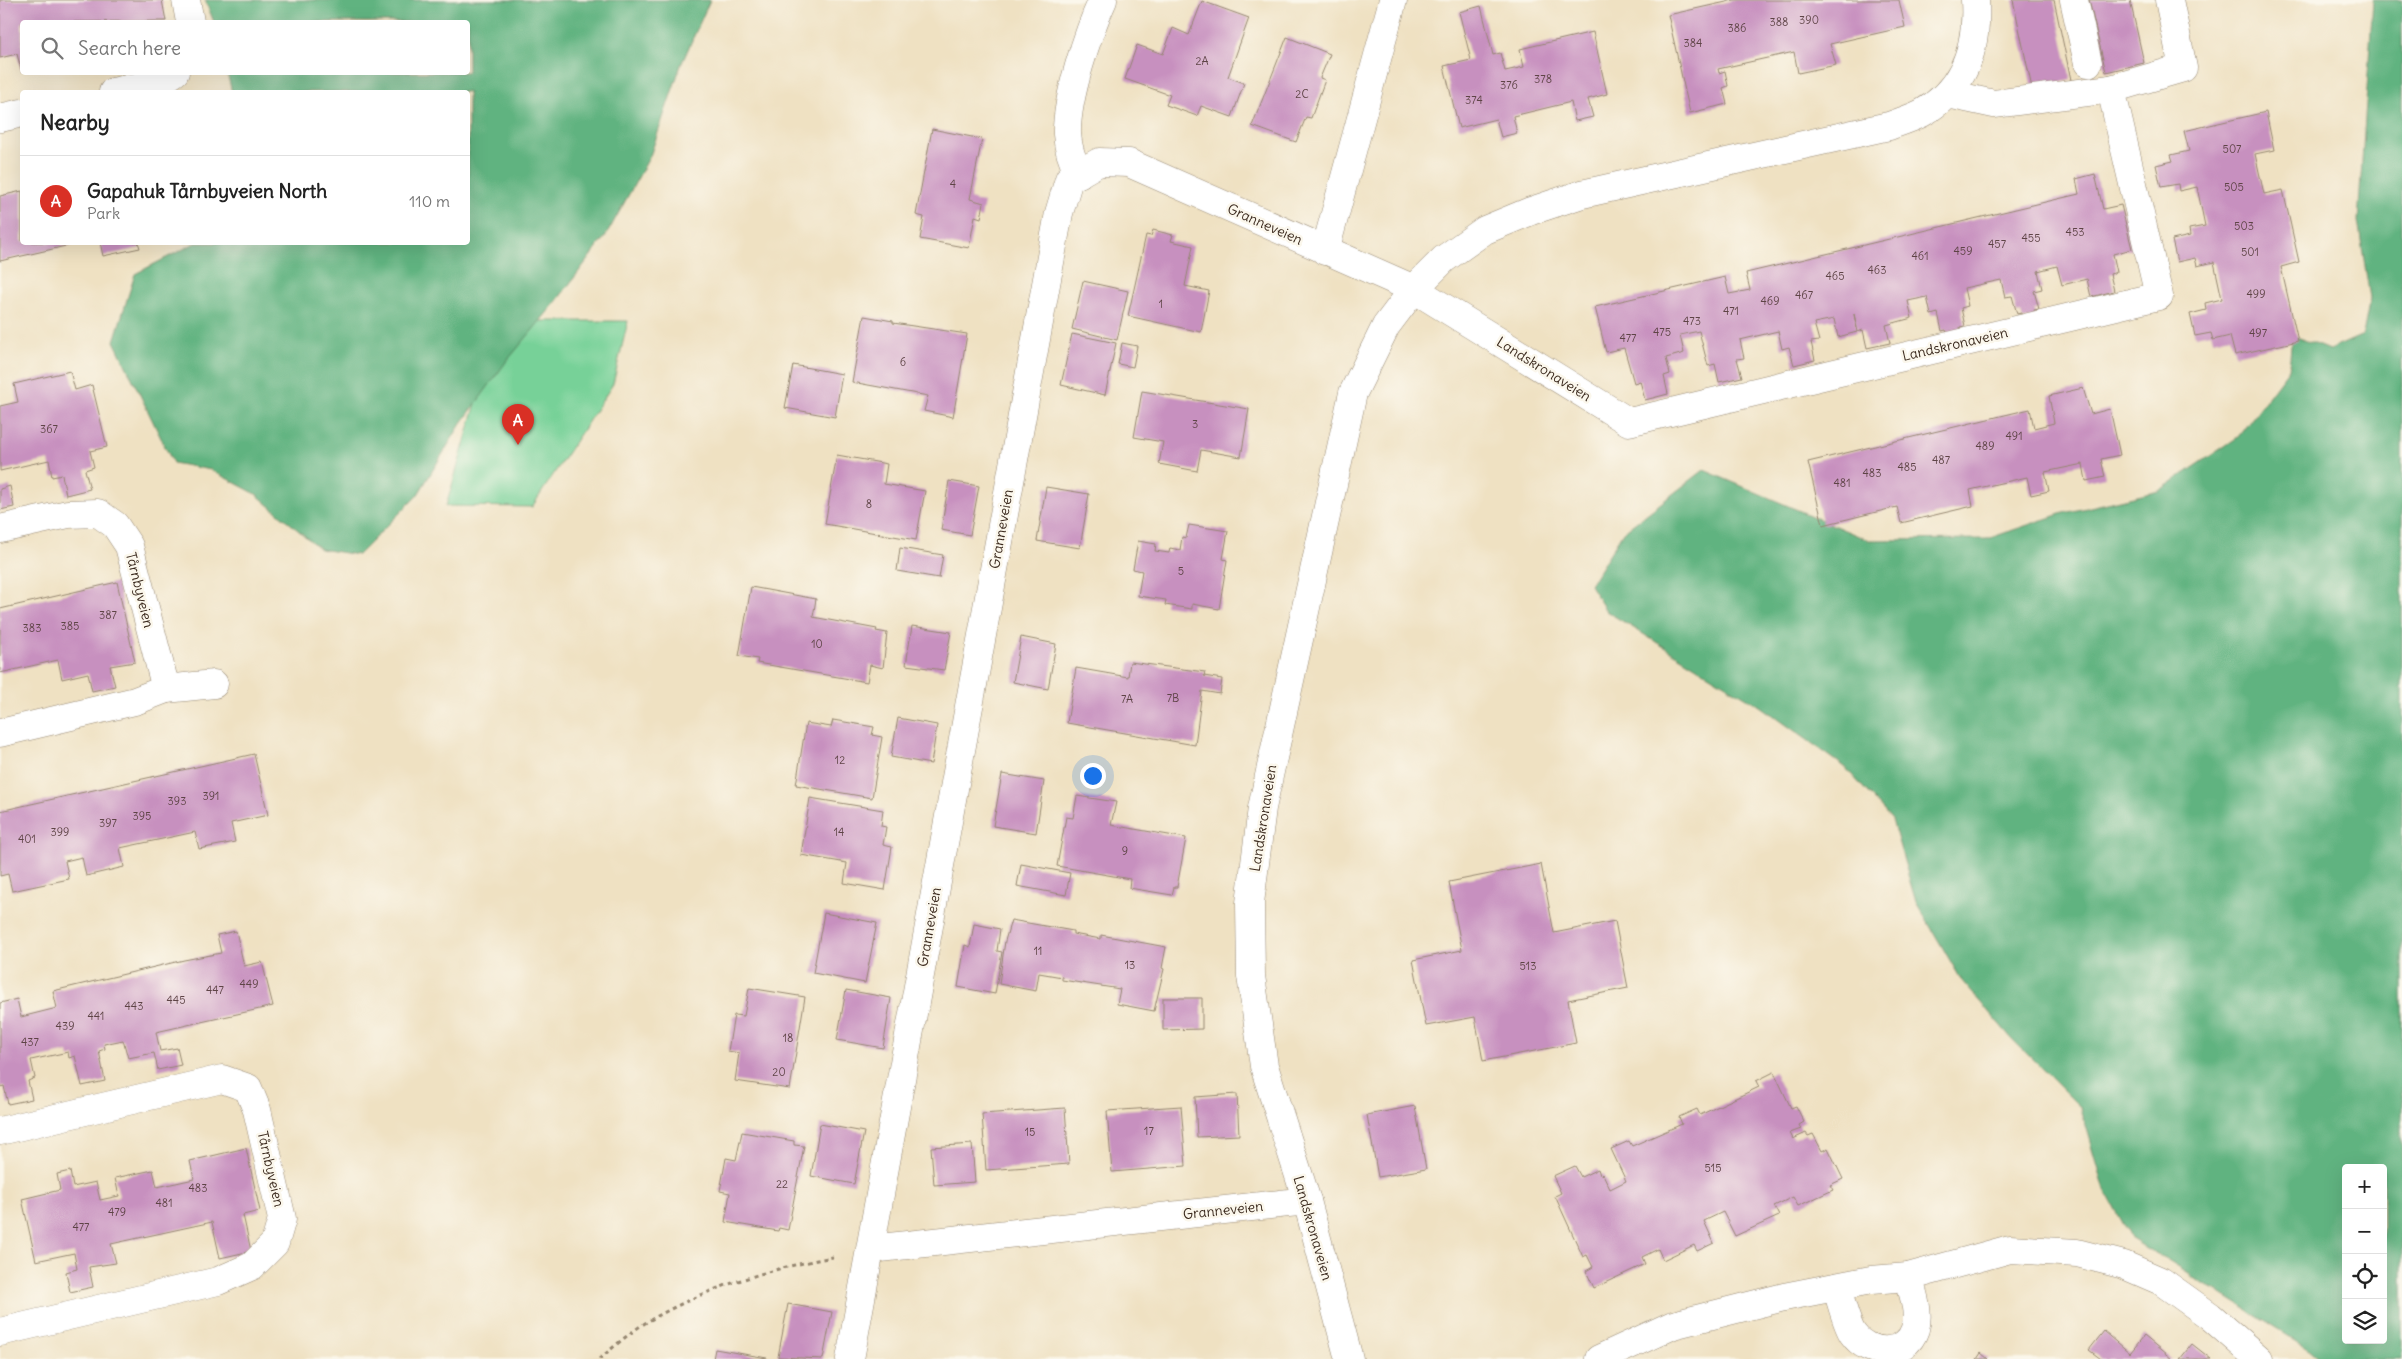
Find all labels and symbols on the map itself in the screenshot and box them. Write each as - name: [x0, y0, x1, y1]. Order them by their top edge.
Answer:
- house number: 390: [1799, 13, 1819, 27]
- house number: 388: [1770, 15, 1788, 29]
- house number: 386: [1728, 21, 1746, 35]
- house number: 384: [1684, 36, 1702, 50]
- house number: 2A: [1195, 54, 1209, 68]
- house number: 378: [1534, 72, 1552, 86]
- house number: 376: [1500, 78, 1518, 92]
- house number: 2C: [1295, 87, 1309, 101]
- house number: 374: [1465, 93, 1483, 107]
- house number: 507: [2223, 142, 2242, 156]
- house number: 4: [950, 177, 956, 191]
- house number: 505: [2224, 180, 2244, 194]
- street label: Granneveien: [1225, 199, 1305, 249]
- house number: 503: [2234, 219, 2254, 233]
- house number: 453: [2066, 225, 2084, 239]
- house number: 455: [2021, 231, 2041, 245]
- house number: 457: [1988, 237, 2007, 251]
- house number: 459: [1953, 244, 1973, 258]
- house number: 501: [2241, 245, 2259, 259]
- house number: 461: [1911, 249, 1929, 263]
- house number: 463: [1868, 263, 1886, 277]
- house number: 465: [1825, 269, 1845, 283]
- house number: 499: [2246, 287, 2266, 301]
- house number: 467: [1795, 288, 1814, 302]
- house number: 469: [1760, 294, 1780, 308]
- house number: 1: [1159, 297, 1163, 311]
- house number: 471: [1723, 304, 1739, 318]
- house number: 473: [1683, 314, 1701, 328]
- street label: Landskronaveien: [1900, 323, 2010, 365]
- house number: 475: [1653, 325, 1671, 339]
- house number: 497: [2249, 326, 2268, 340]
- house number: 477: [1619, 331, 1637, 345]
- street label: Landskronaveien: [1493, 333, 1595, 405]
- house number: 6: [900, 355, 906, 369]
- pin: A: [502, 404, 534, 445]
- house number: 3: [1192, 417, 1198, 431]
- house number: 367: [40, 422, 59, 436]
- house number: 491: [2005, 429, 2023, 443]
- house number: 489: [1975, 439, 1995, 453]
- house number: 487: [1932, 453, 1951, 467]
- house number: 485: [1897, 460, 1917, 474]
- house number: 483: [1863, 466, 1881, 480]
- house number: 481: [1833, 476, 1851, 490]
- street label: Granneveien: [985, 488, 1017, 570]
- house number: 8: [866, 497, 872, 511]
- street label: Tårnbyveien: [122, 550, 158, 630]
- house number: 5: [1178, 564, 1184, 578]
- house number: 387: [99, 608, 118, 622]
- house number: 385: [61, 619, 79, 633]
- house number: 383: [23, 621, 41, 635]
- house number: 10: [811, 637, 823, 651]
- house number: 7B: [1167, 691, 1179, 705]
- house number: 7A: [1121, 692, 1133, 706]
- house number: 12: [835, 753, 845, 767]
- your location: [1080, 763, 1106, 789]
- street label: Landskronaveien: [1246, 763, 1280, 873]
- house number: 391: [203, 789, 219, 803]
- house number: 393: [168, 794, 186, 808]
- house number: 395: [133, 809, 151, 823]
- house number: 397: [99, 816, 118, 830]
- house number: 399: [51, 825, 69, 839]
- house number: 14: [834, 825, 844, 839]
- house number: 401: [18, 832, 36, 846]
- house number: 9: [1122, 844, 1128, 858]
- street label: Granneveien: [913, 886, 945, 968]
- house number: 11: [1034, 944, 1042, 958]
- house number: 13: [1125, 958, 1135, 972]
- house number: 513: [1520, 959, 1536, 973]
- house number: 449: [239, 977, 259, 991]
- house number: 447: [206, 983, 225, 997]
- house number: 445: [166, 993, 186, 1007]
- house number: 443: [125, 999, 143, 1013]
- house number: 441: [88, 1009, 104, 1023]
- house number: 439: [56, 1019, 74, 1033]
- house number: 18: [783, 1031, 793, 1045]
- house number: 437: [21, 1035, 40, 1049]
- house number: 20: [772, 1065, 786, 1079]
- house number: 17: [1144, 1124, 1154, 1138]
- house number: 15: [1025, 1125, 1035, 1139]
- street label: Tårnbyveien: [254, 1129, 288, 1209]
- house number: 515: [1704, 1161, 1722, 1175]
- street label: Landskronaveien: [1289, 1174, 1337, 1282]
- house number: 22: [776, 1177, 788, 1191]
- house number: 483: [189, 1181, 207, 1195]
- house number: 481: [155, 1196, 173, 1210]
- street label: Granneveien: [1182, 1197, 1264, 1223]
- house number: 479: [108, 1205, 126, 1219]
- house number: 477: [72, 1220, 90, 1234]

